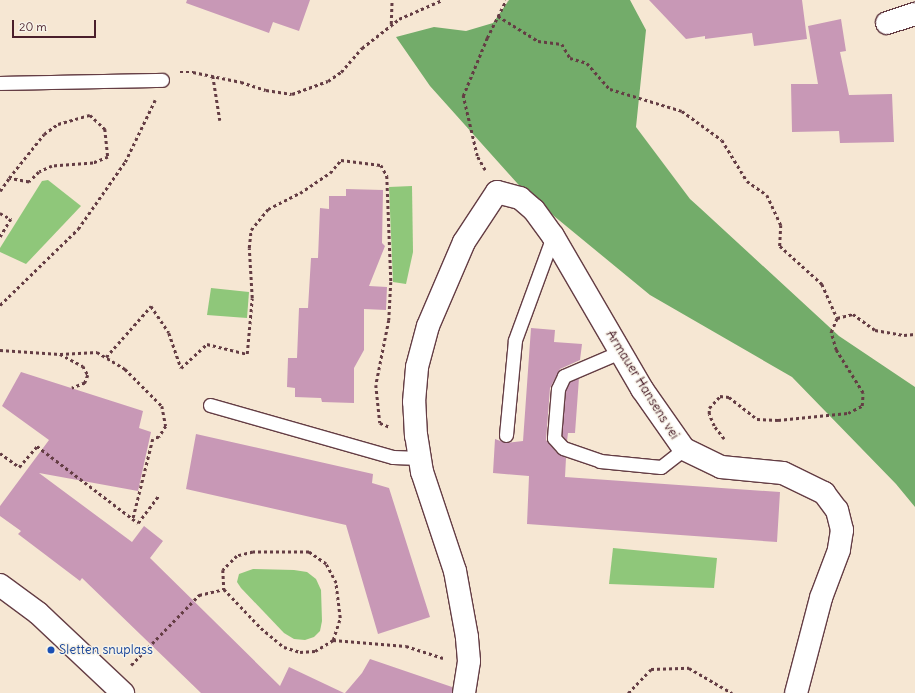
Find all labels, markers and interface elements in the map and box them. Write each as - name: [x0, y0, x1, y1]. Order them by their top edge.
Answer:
- scale bar: [14, 12, 98, 38]
- text: 20 m: [19, 19, 47, 34]
- street label: Armauer Hansens vei: [602, 328, 682, 442]
- place label: Sletten snuplass: [59, 642, 153, 658]
- marker: Sletten snuplass: [46, 645, 56, 655]

